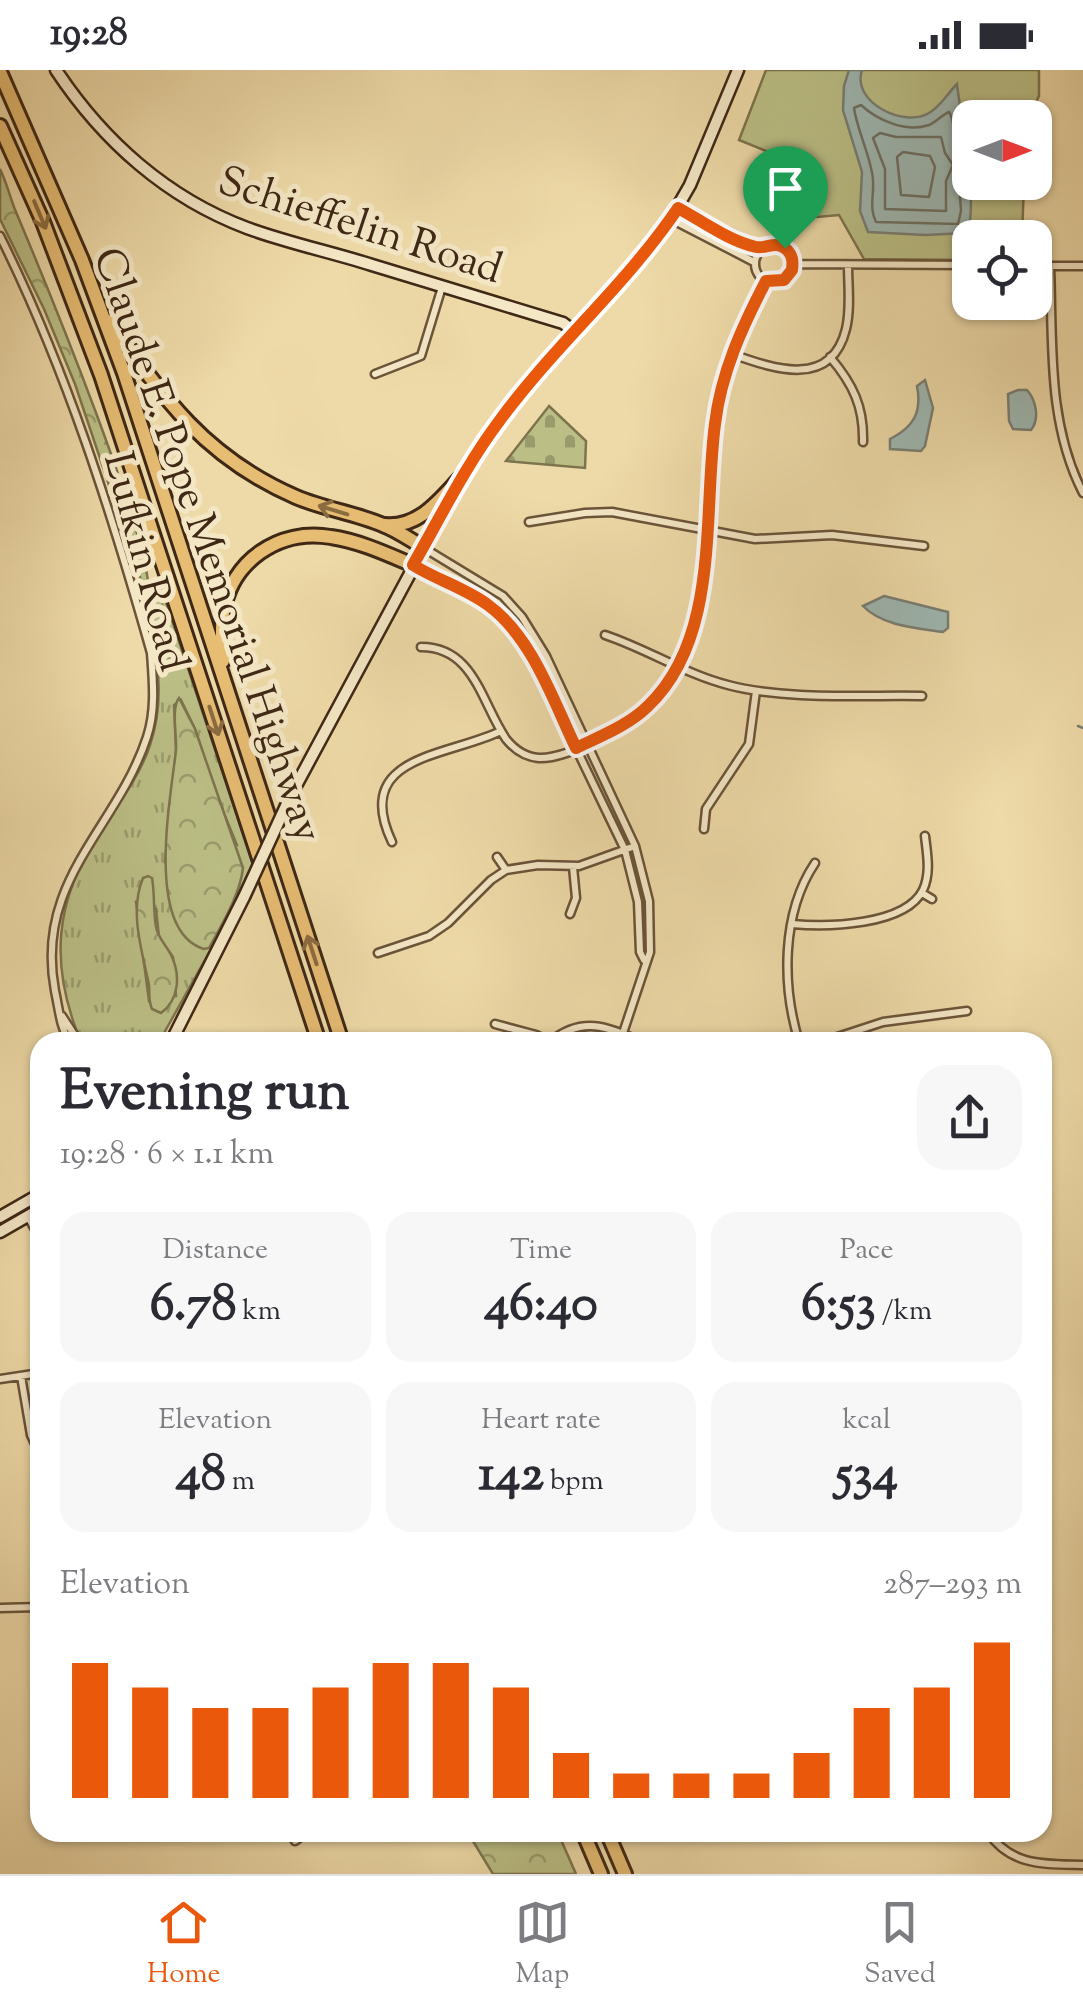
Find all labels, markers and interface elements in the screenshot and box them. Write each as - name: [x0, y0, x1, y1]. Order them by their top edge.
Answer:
- text: 19:28: [50, 8, 128, 62]
- north arrow: [952, 100, 1052, 200]
- map controls: [952, 100, 1052, 320]
- pin: [743, 146, 828, 249]
- street label: Schieffelin Road: [210, 154, 509, 302]
- icon: arrive: [758, 161, 813, 216]
- one-way arrow: [32, 199, 50, 230]
- button: locate: [952, 220, 1052, 320]
- street label: Claude E. Pope Memorial Highway: [75, 240, 335, 851]
- street label: Lufkin Road: [85, 446, 201, 678]
- one-way arrow: [318, 500, 350, 518]
- one-way arrow: [206, 704, 224, 736]
- one-way arrow: [302, 934, 320, 966]
- text: Evening run: [60, 1055, 349, 1134]
- button: share: [917, 1065, 1022, 1170]
- text: 19:28 · 6 × 1.1 km: [60, 1132, 274, 1178]
- text: Distance: [163, 1231, 268, 1271]
- text: Time: [510, 1231, 572, 1271]
- text: Pace: [840, 1231, 893, 1271]
- text: 6.78: [150, 1271, 236, 1343]
- text: 46:40: [484, 1271, 598, 1343]
- text: 6:53: [801, 1271, 876, 1343]
- text: km: [236, 1292, 281, 1332]
- text: /km: [876, 1292, 932, 1332]
- text: Elevation: [159, 1401, 272, 1441]
- text: Heart rate: [481, 1401, 601, 1441]
- text: kcal: [843, 1401, 891, 1441]
- text: 48: [176, 1441, 226, 1513]
- text: 142: [478, 1441, 544, 1513]
- text: 534: [835, 1441, 898, 1513]
- text: m: [226, 1462, 255, 1502]
- text: bpm: [544, 1462, 604, 1502]
- text: Elevation: [60, 1562, 190, 1608]
- text: 287–293 m: [883, 1562, 1022, 1608]
- tab: Home: [147, 1895, 221, 1995]
- tab: Map: [515, 1895, 570, 1995]
- tab: Saved: [864, 1895, 936, 1995]

